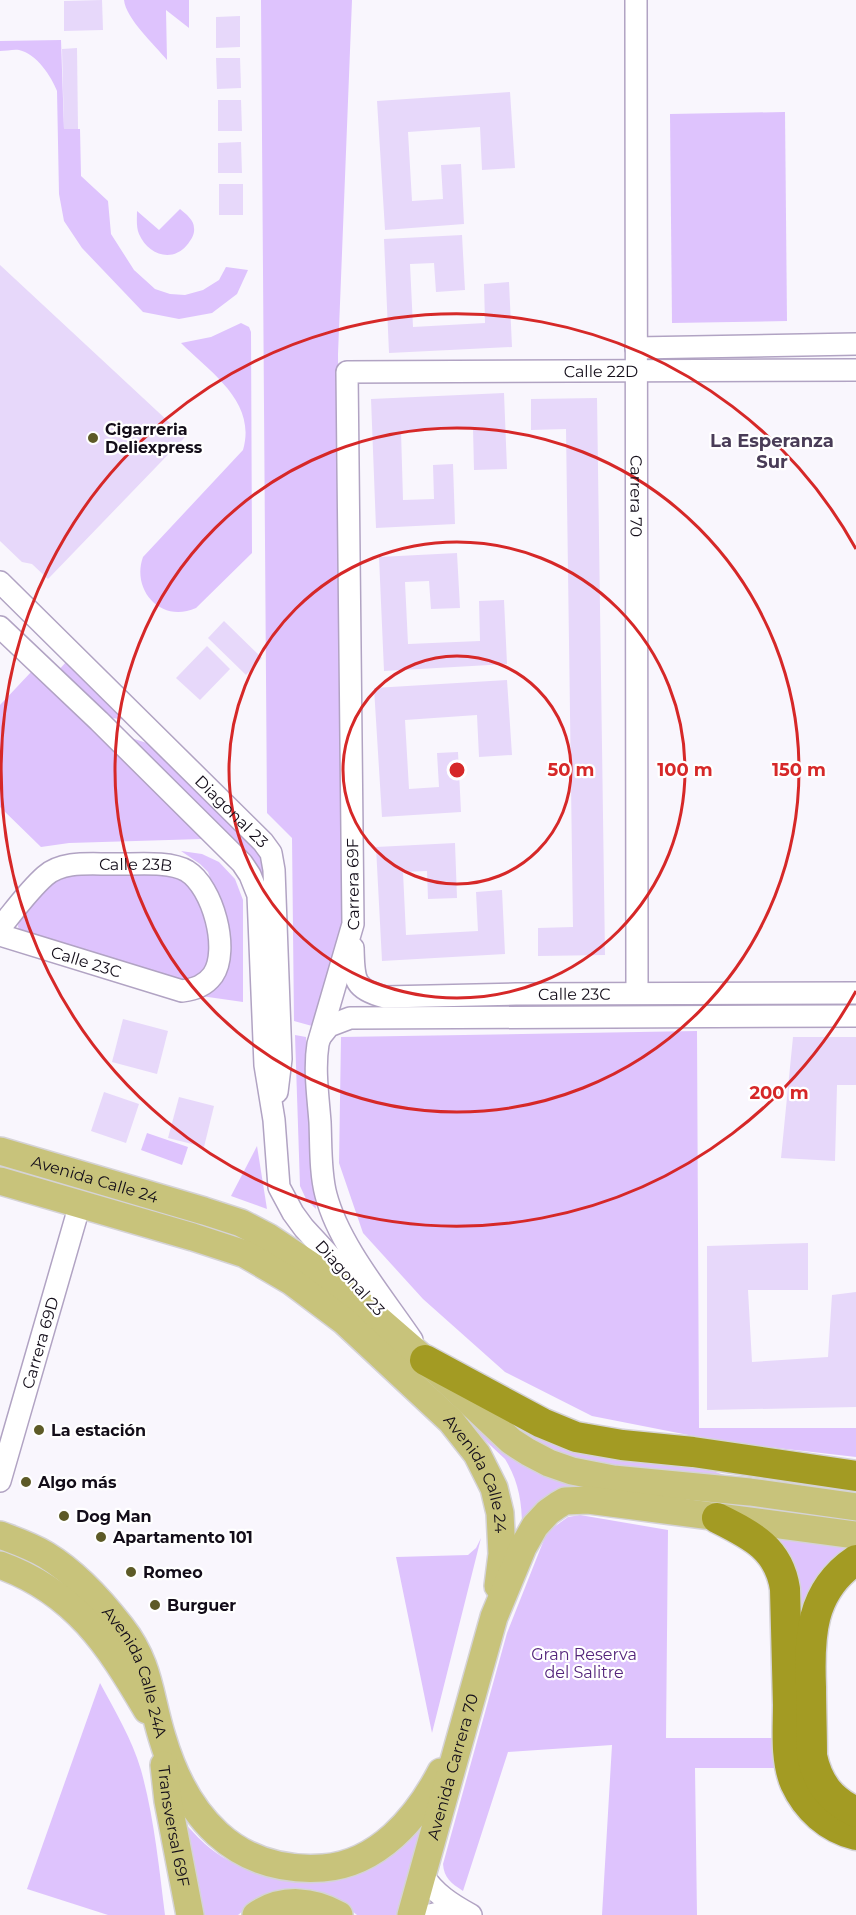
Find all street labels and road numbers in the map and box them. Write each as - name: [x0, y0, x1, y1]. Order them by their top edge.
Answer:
- street label: Calle 22D: [564, 361, 638, 381]
- street label: Carrera 70: [627, 455, 646, 537]
- street label: Diagonal 23: [191, 771, 272, 851]
- street label: Carrera 69F: [342, 838, 364, 932]
- street label: Calle 23B: [99, 854, 173, 875]
- street label: Calle 23C: [49, 942, 123, 982]
- street label: Calle 23C: [538, 984, 611, 1003]
- street label: Avenida Calle 24: [29, 1151, 161, 1207]
- street label: Diagonal 23: [311, 1236, 389, 1320]
- street label: Carrera 69D: [18, 1294, 62, 1391]
- street label: Avenida Calle 24: [440, 1411, 510, 1534]
- street label: Avenida Calle 24A: [99, 1602, 171, 1740]
- street label: Avenida Carrera 70: [423, 1691, 482, 1842]
- street label: Transversal 69F: [155, 1765, 194, 1888]

